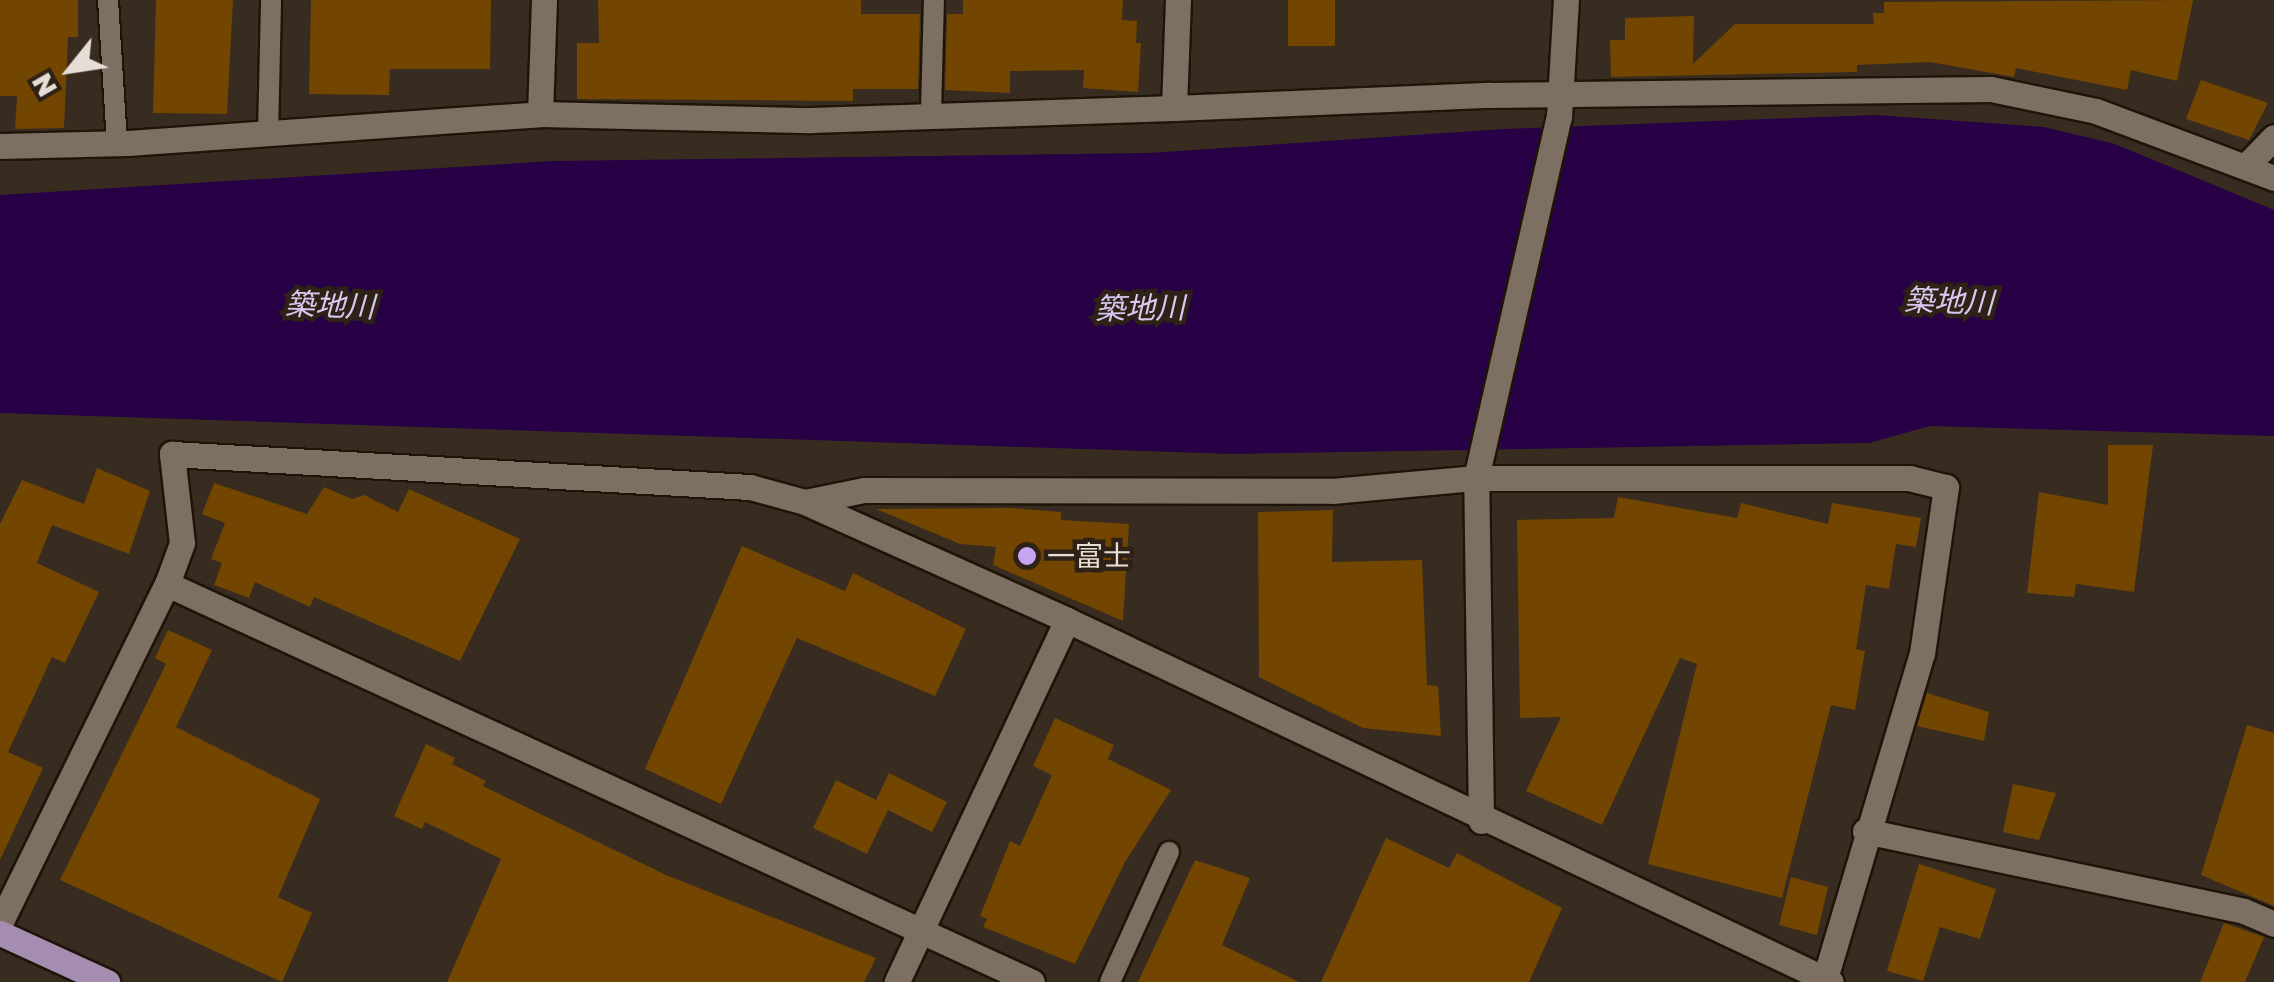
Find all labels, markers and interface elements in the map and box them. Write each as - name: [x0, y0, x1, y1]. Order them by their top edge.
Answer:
- north arrow: [20, 20, 120, 120]
- text: N: [24, 68, 63, 103]
- water label: 築地川: [1903, 281, 1995, 321]
- water label: 築地川: [284, 285, 376, 325]
- water label: 築地川: [1095, 289, 1185, 327]
- place label: 一富士: [1047, 539, 1131, 573]
- marker: 一富士: [1016, 545, 1038, 567]

